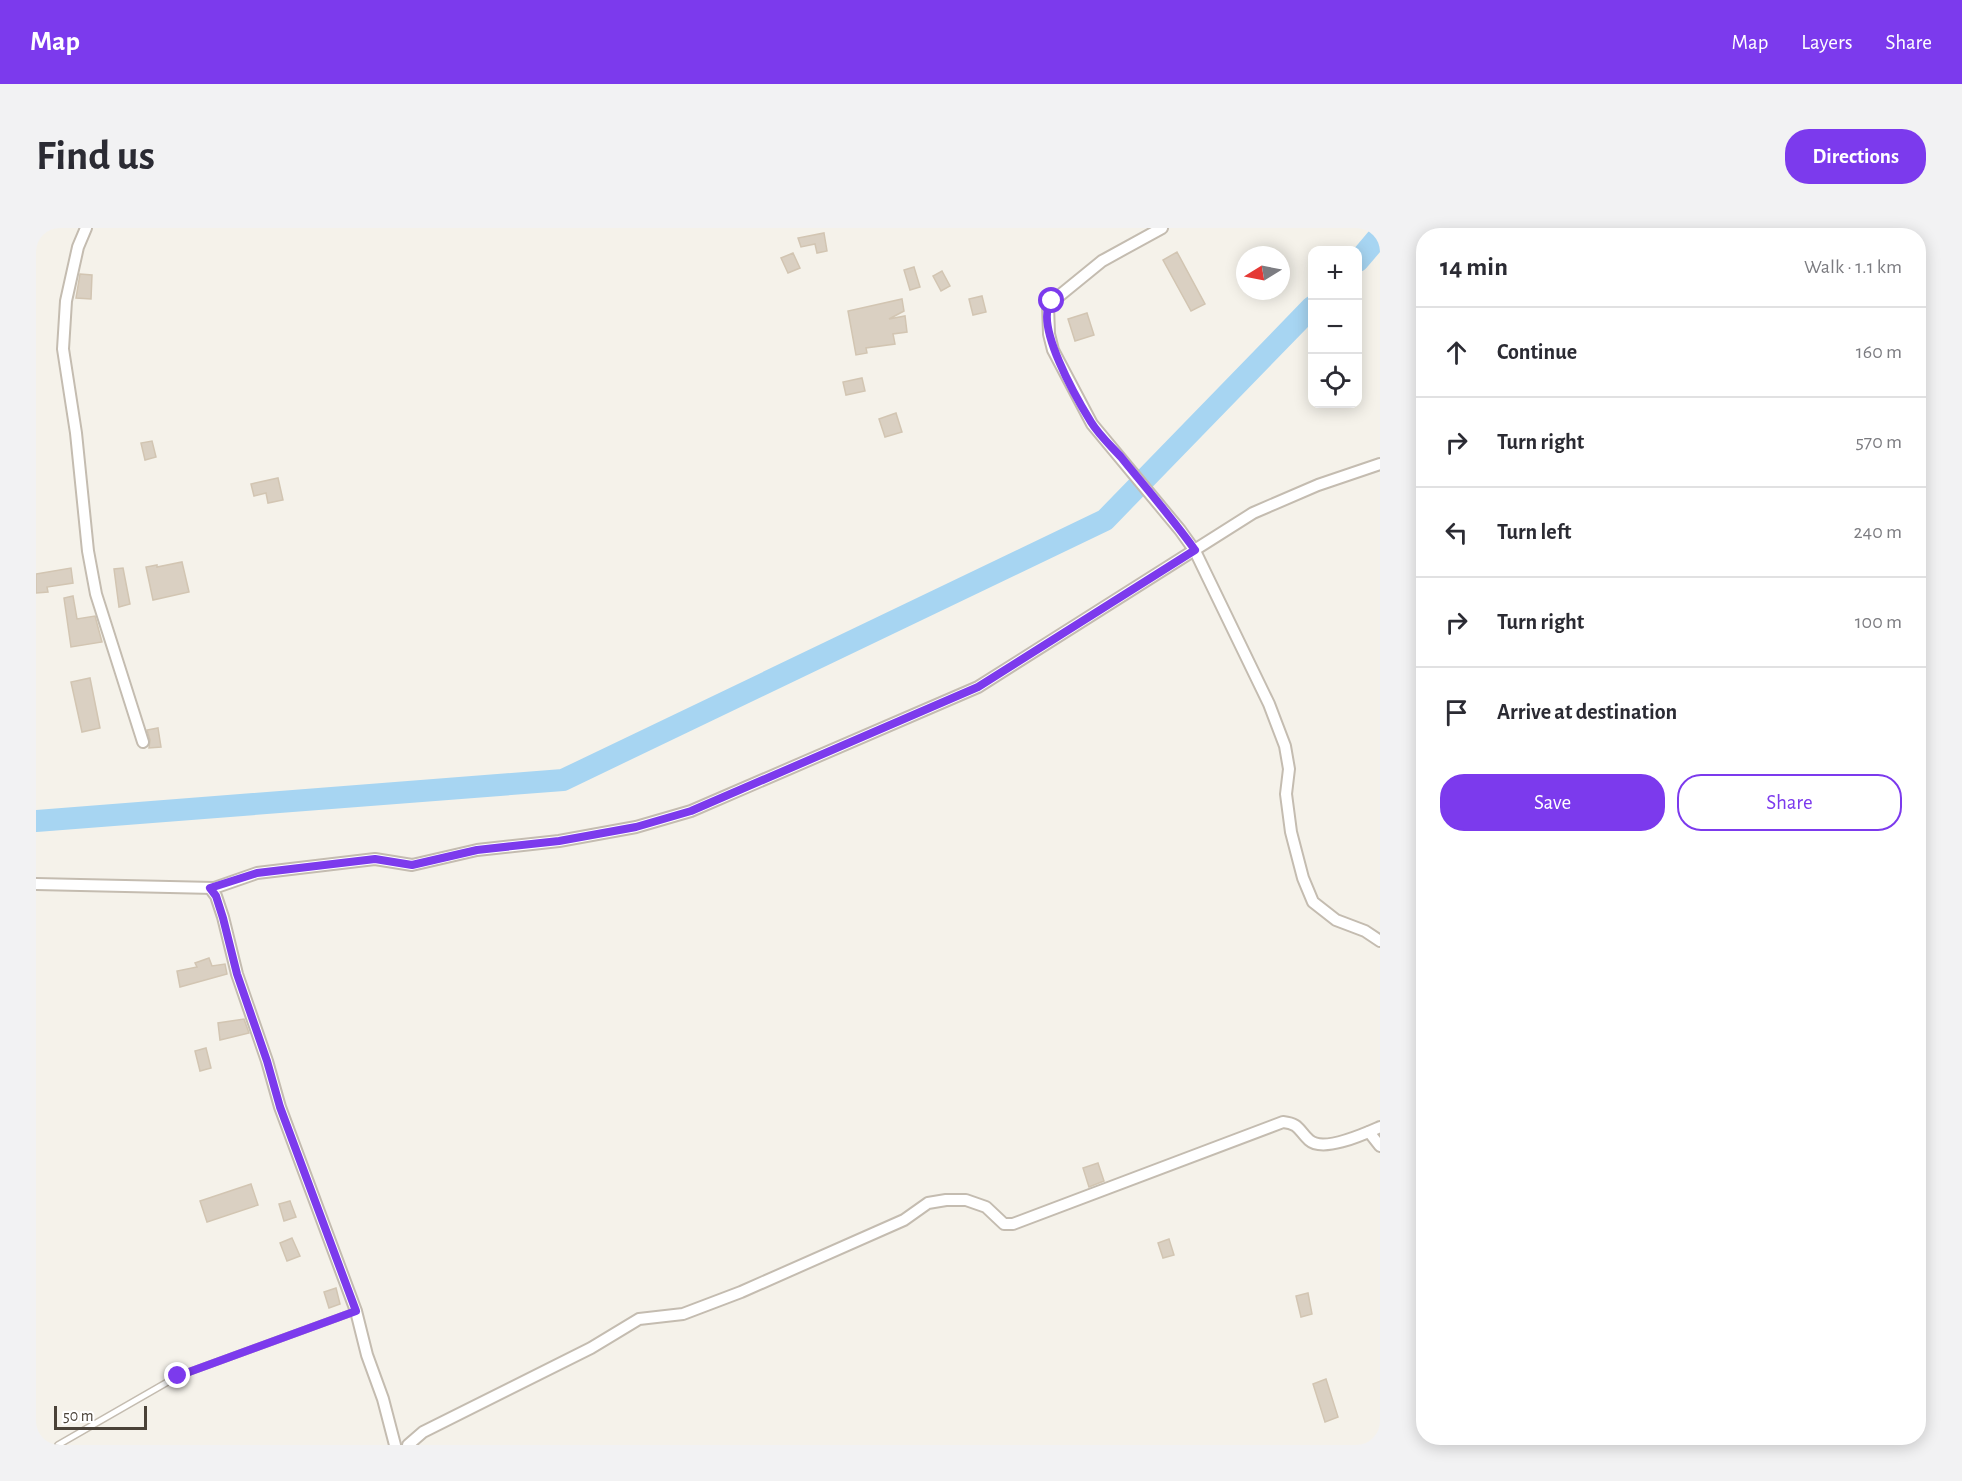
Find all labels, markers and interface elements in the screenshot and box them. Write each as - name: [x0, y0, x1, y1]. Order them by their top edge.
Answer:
- text: Map: [30, 28, 80, 56]
- text: Map: [1732, 32, 1768, 53]
- text: Layers: [1801, 32, 1852, 53]
- text: Share: [1885, 32, 1932, 53]
- button: Directions: [1785, 129, 1926, 184]
- text: Find us: [36, 135, 155, 177]
- north arrow: [1236, 246, 1290, 300]
- map controls: [1308, 246, 1362, 408]
- button: +: [1308, 246, 1362, 300]
- text: 14 min: [1440, 254, 1508, 280]
- text: Walk · 1.1 km: [1804, 257, 1902, 277]
- route start: [1038, 287, 1064, 313]
- button: −: [1308, 300, 1362, 354]
- icon: ahead: [1440, 336, 1473, 369]
- text: Continue: [1497, 341, 1577, 363]
- text: 160 m: [1856, 342, 1902, 362]
- button: locate: [1308, 354, 1362, 408]
- icon: right: [1440, 426, 1473, 459]
- text: Turn right: [1497, 431, 1584, 453]
- text: 570 m: [1855, 432, 1902, 452]
- icon: left: [1440, 516, 1473, 549]
- text: Turn left: [1497, 521, 1571, 543]
- text: 240 m: [1853, 522, 1902, 542]
- icon: right: [1440, 606, 1473, 639]
- text: Turn right: [1497, 611, 1584, 633]
- text: 100 m: [1855, 612, 1902, 632]
- icon: arrive: [1440, 696, 1473, 729]
- text: Arrive at destination: [1497, 701, 1677, 723]
- button: Save: [1440, 774, 1665, 831]
- button: Share: [1677, 774, 1902, 831]
- route end: [164, 1362, 190, 1388]
- scale bar: [54, 1403, 147, 1430]
- text: 50 m: [63, 1408, 94, 1424]

